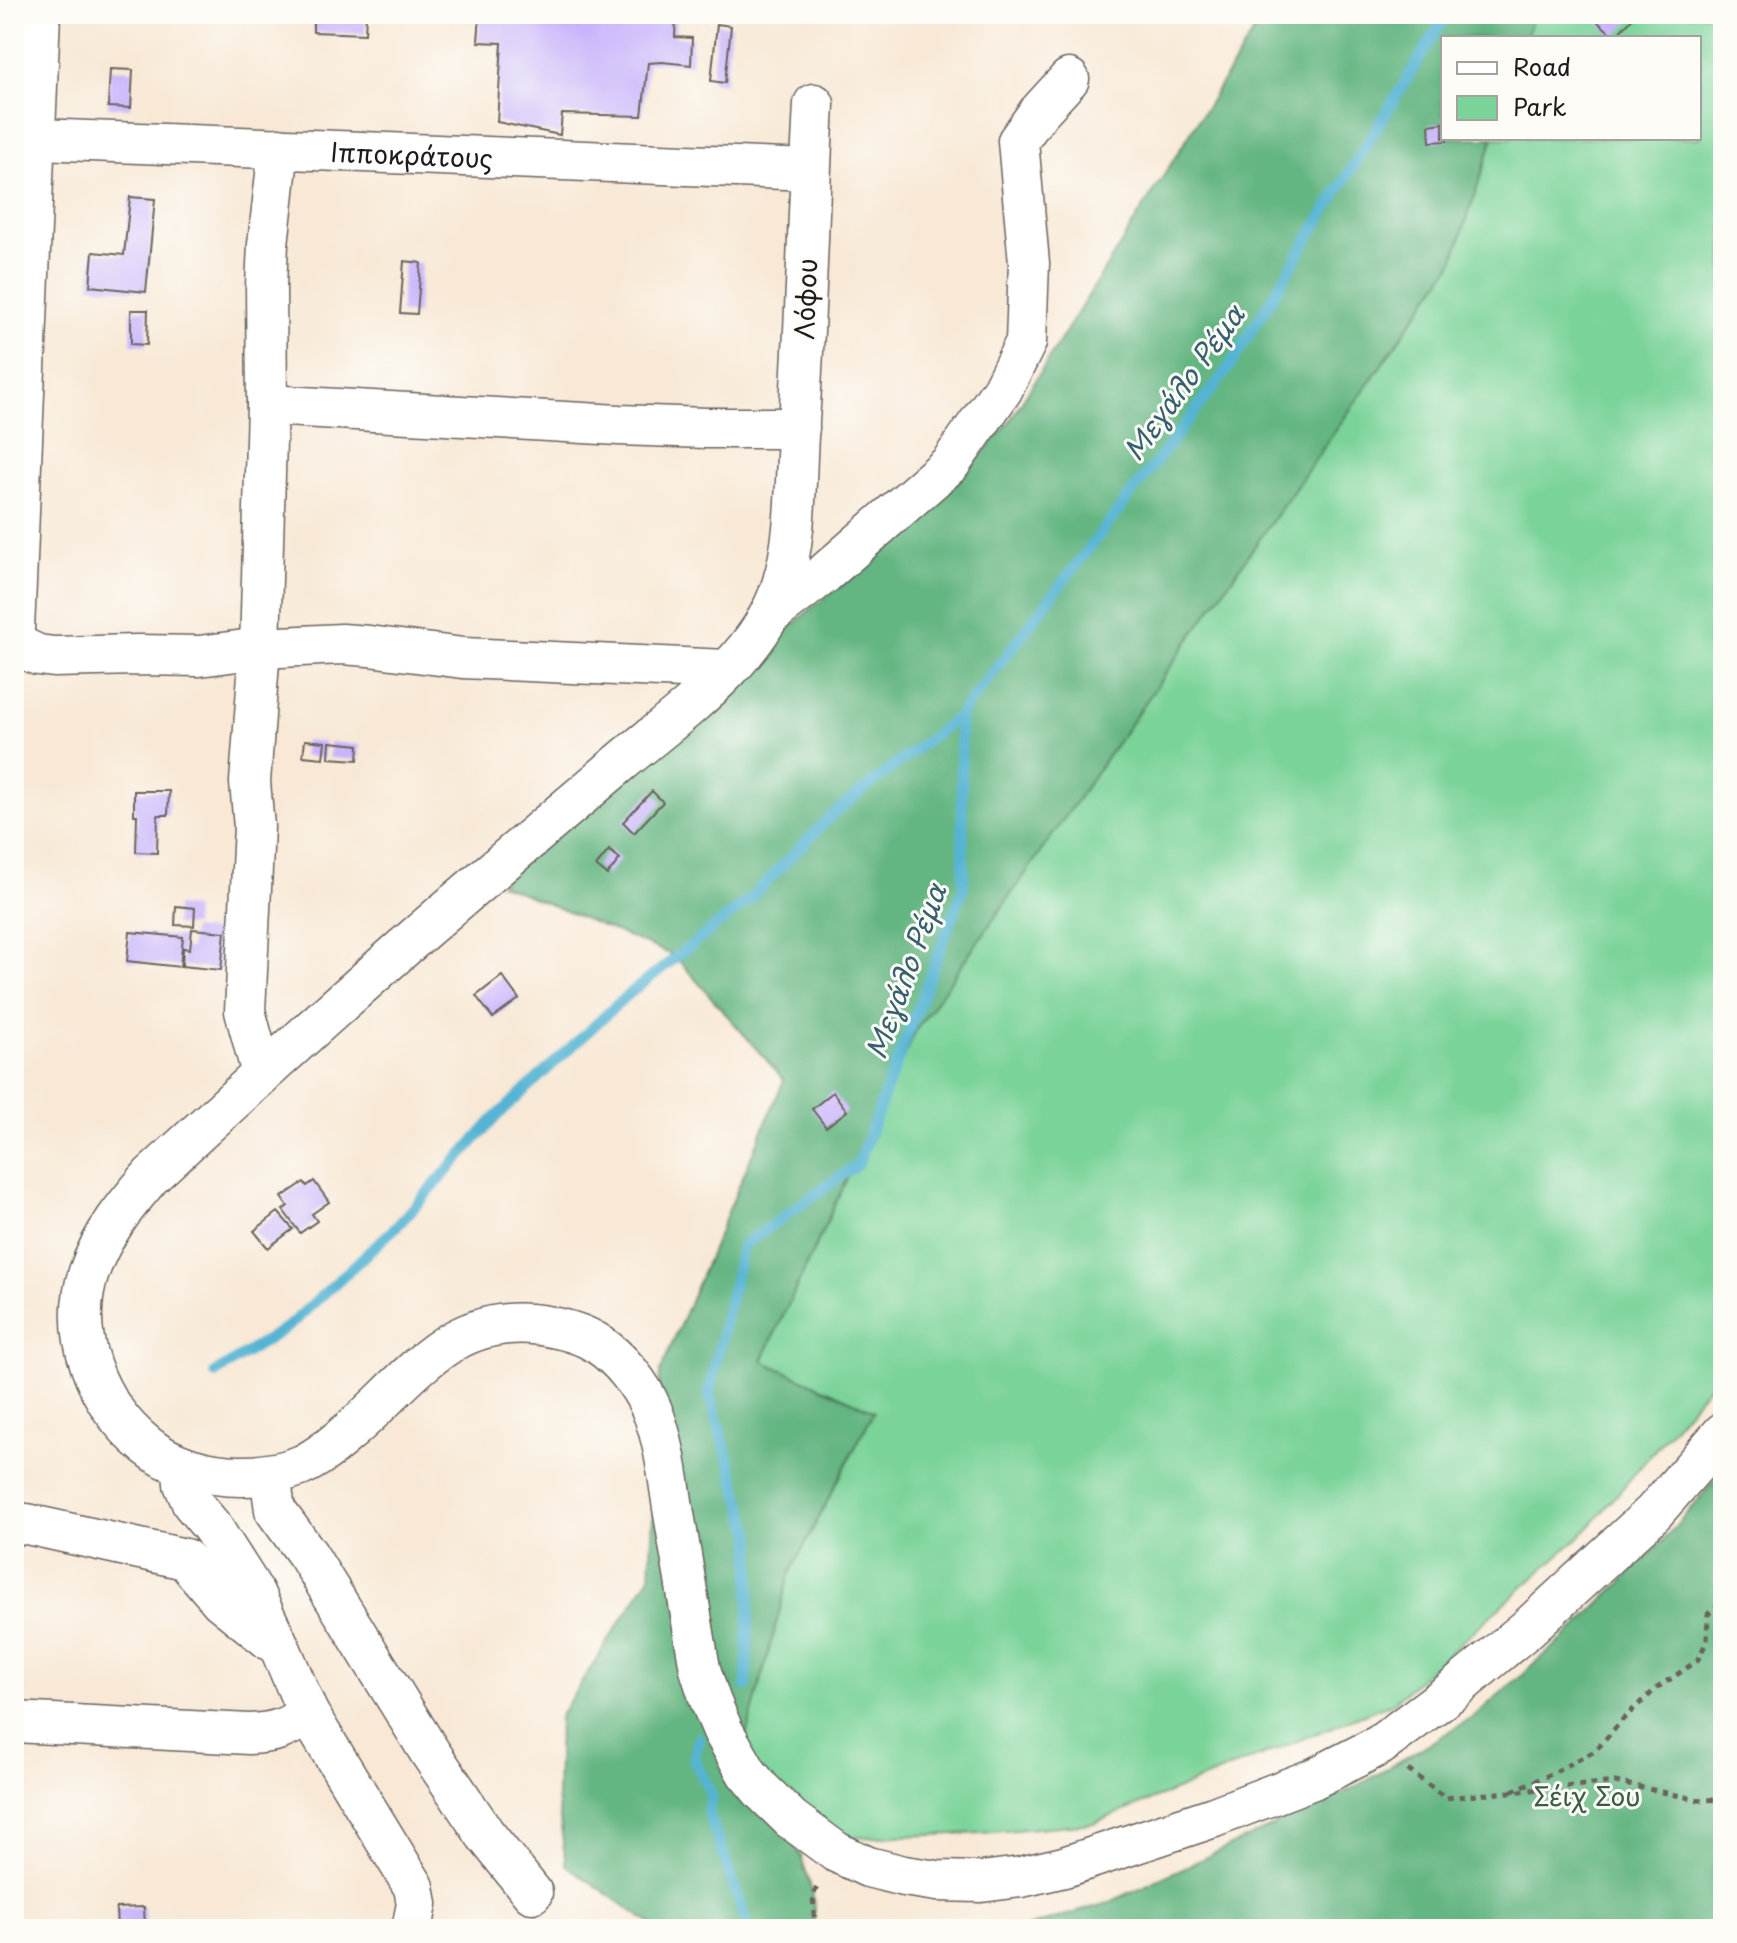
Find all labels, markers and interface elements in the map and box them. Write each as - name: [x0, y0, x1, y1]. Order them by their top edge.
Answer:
- legend: [1441, 36, 1701, 140]
- text: Road: [1513, 48, 1571, 84]
- text: Park: [1513, 88, 1567, 124]
- street label: Ιπποκράτους: [330, 131, 494, 177]
- street label: Λόφου: [784, 258, 826, 340]
- water label: Μεγάλο Ρέμα: [1112, 294, 1255, 469]
- water label: Μεγάλο Ρέμα: [853, 876, 957, 1065]
- park label: Σέιχ Σου: [1533, 1776, 1641, 1815]

